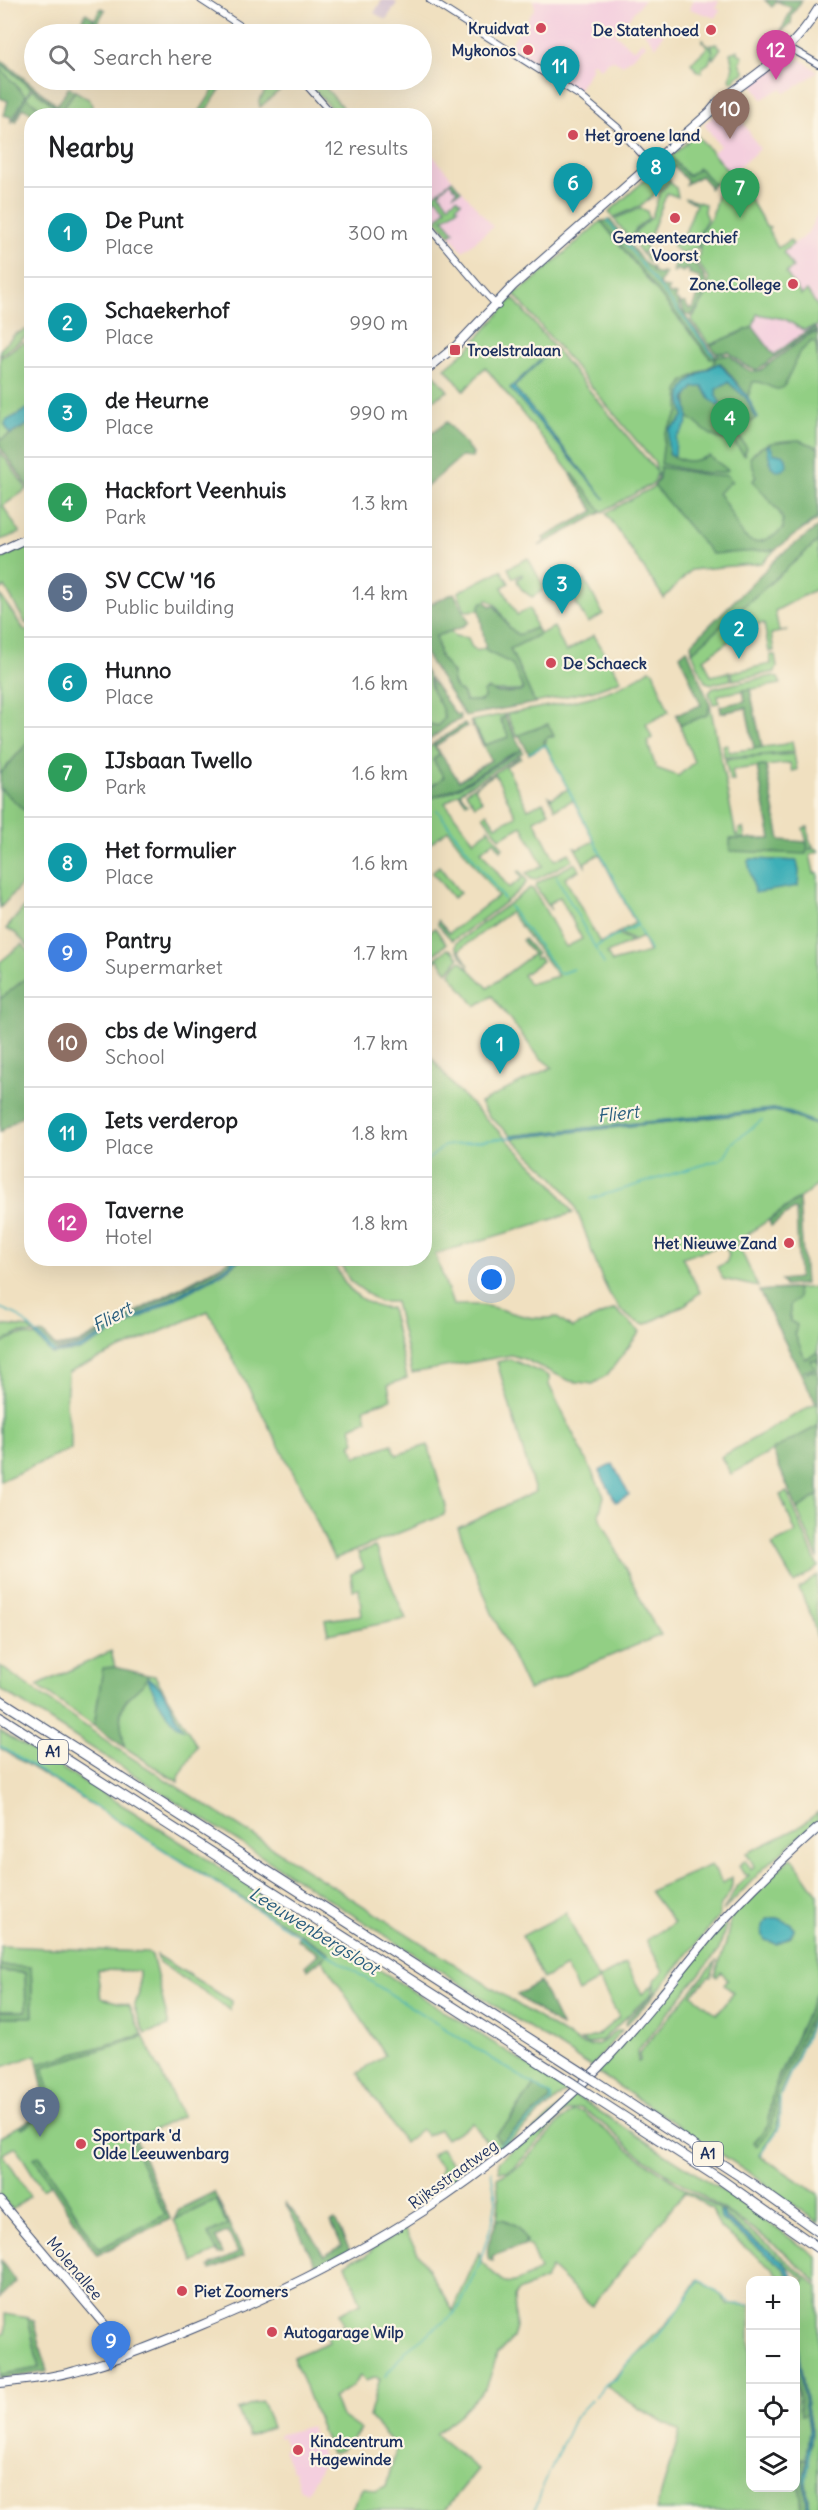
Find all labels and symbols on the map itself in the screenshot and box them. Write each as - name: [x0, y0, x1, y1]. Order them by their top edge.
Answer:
- place label: Kruidvat: [468, 18, 530, 38]
- place label: De Statenhoed: [593, 20, 700, 40]
- marker: Kruidvat: [534, 21, 548, 35]
- marker: De Statenhoed: [704, 23, 718, 37]
- pin: 12: [756, 31, 796, 80]
- place label: Mykonos: [451, 40, 516, 61]
- marker: Mykonos: [521, 43, 535, 57]
- pin: 11: [540, 46, 580, 96]
- pin: 10: [710, 90, 750, 139]
- place label: Het groene land: [585, 125, 701, 146]
- marker: Het groene land: [566, 128, 580, 142]
- pin: 8: [636, 148, 676, 197]
- pin: 6: [554, 164, 592, 213]
- pin: 7: [720, 168, 760, 218]
- marker: Gemeentearchief Voorst: [668, 211, 682, 225]
- place label: Gemeentearchief Voorst: [613, 227, 738, 265]
- place label: Zone.College: [690, 274, 781, 295]
- marker: Zone.College: [786, 277, 800, 291]
- place label: Troelstralaan: [467, 340, 561, 360]
- marker: Troelstralaan: [448, 343, 462, 357]
- pin: 4: [710, 398, 750, 448]
- pin: 3: [542, 564, 582, 614]
- pin: 2: [720, 610, 758, 659]
- place label: De Schaeck: [563, 653, 647, 673]
- marker: De Schaeck: [544, 656, 558, 670]
- pin: 1: [480, 1024, 520, 1074]
- water label: Fliert: [596, 1099, 642, 1127]
- place label: Het Nieuwe Zand: [654, 1233, 778, 1253]
- marker: Het Nieuwe Zand: [782, 1236, 796, 1250]
- your location: [477, 1265, 506, 1294]
- water label: Fliert: [88, 1296, 137, 1337]
- road number: A1: [38, 1740, 68, 1764]
- water label: Leeuwenbergsloot: [245, 1881, 385, 1981]
- pin: 5: [20, 2088, 60, 2137]
- place label: Sportpark 'd Olde Leeuwenbarg: [93, 2125, 229, 2164]
- street label: Rijksstraatweg: [404, 2135, 502, 2213]
- marker: Sportpark 'd Olde Leeuwenbarg: [74, 2137, 88, 2151]
- road number: A1: [693, 2142, 723, 2166]
- street label: Molenallee: [43, 2232, 107, 2304]
- place label: Piet Zoomers: [194, 2281, 288, 2301]
- marker: Piet Zoomers: [175, 2284, 189, 2298]
- pin: 9: [92, 2322, 130, 2371]
- place label: Autogarage Wilp: [284, 2322, 404, 2343]
- marker: Autogarage Wilp: [265, 2325, 279, 2339]
- place label: Kindcentrum Hagewinde: [310, 2431, 403, 2470]
- marker: Kindcentrum Hagewinde: [291, 2443, 305, 2457]

